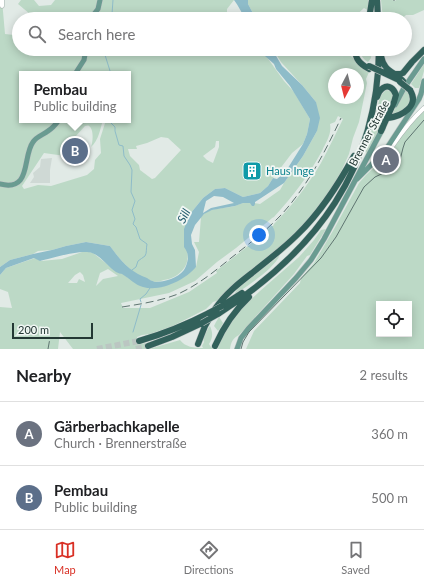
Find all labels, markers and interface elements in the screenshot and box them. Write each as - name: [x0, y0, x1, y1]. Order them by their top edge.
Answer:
- search box: [12, 12, 412, 56]
- icon: search: [26, 23, 48, 45]
- text: Search here: [58, 25, 135, 43]
- north arrow: [328, 68, 364, 104]
- popup: [19, 71, 131, 123]
- text: Pembau: [33, 80, 88, 98]
- text: Public building: [33, 98, 117, 114]
- street label: Brenner Straße: [346, 98, 391, 168]
- pin: B: [62, 136, 88, 166]
- pin: A: [373, 145, 399, 175]
- building icon: Haus Inge: [241, 160, 263, 182]
- place label: Haus Inge: [266, 164, 314, 177]
- water label: Sill: [174, 206, 194, 226]
- your location: [249, 225, 269, 245]
- map controls: [376, 301, 412, 337]
- button: locate: [376, 301, 412, 337]
- scale bar: [12, 321, 93, 340]
- text: 200 m: [18, 323, 49, 336]
- text: Nearby: [16, 365, 71, 386]
- text: 2 results: [360, 367, 408, 383]
- text: Gärberbachkapelle: [54, 417, 180, 435]
- text: A: [24, 426, 34, 442]
- text: 360 m: [371, 426, 408, 442]
- text: Church · Brennerstraße: [54, 435, 187, 451]
- text: Pembau: [54, 481, 108, 499]
- text: B: [25, 490, 33, 506]
- text: 500 m: [371, 490, 408, 506]
- text: Public building: [54, 499, 137, 515]
- tab: Map: [54, 539, 76, 576]
- tab: Directions: [184, 539, 233, 576]
- tab: Saved: [341, 539, 370, 576]

